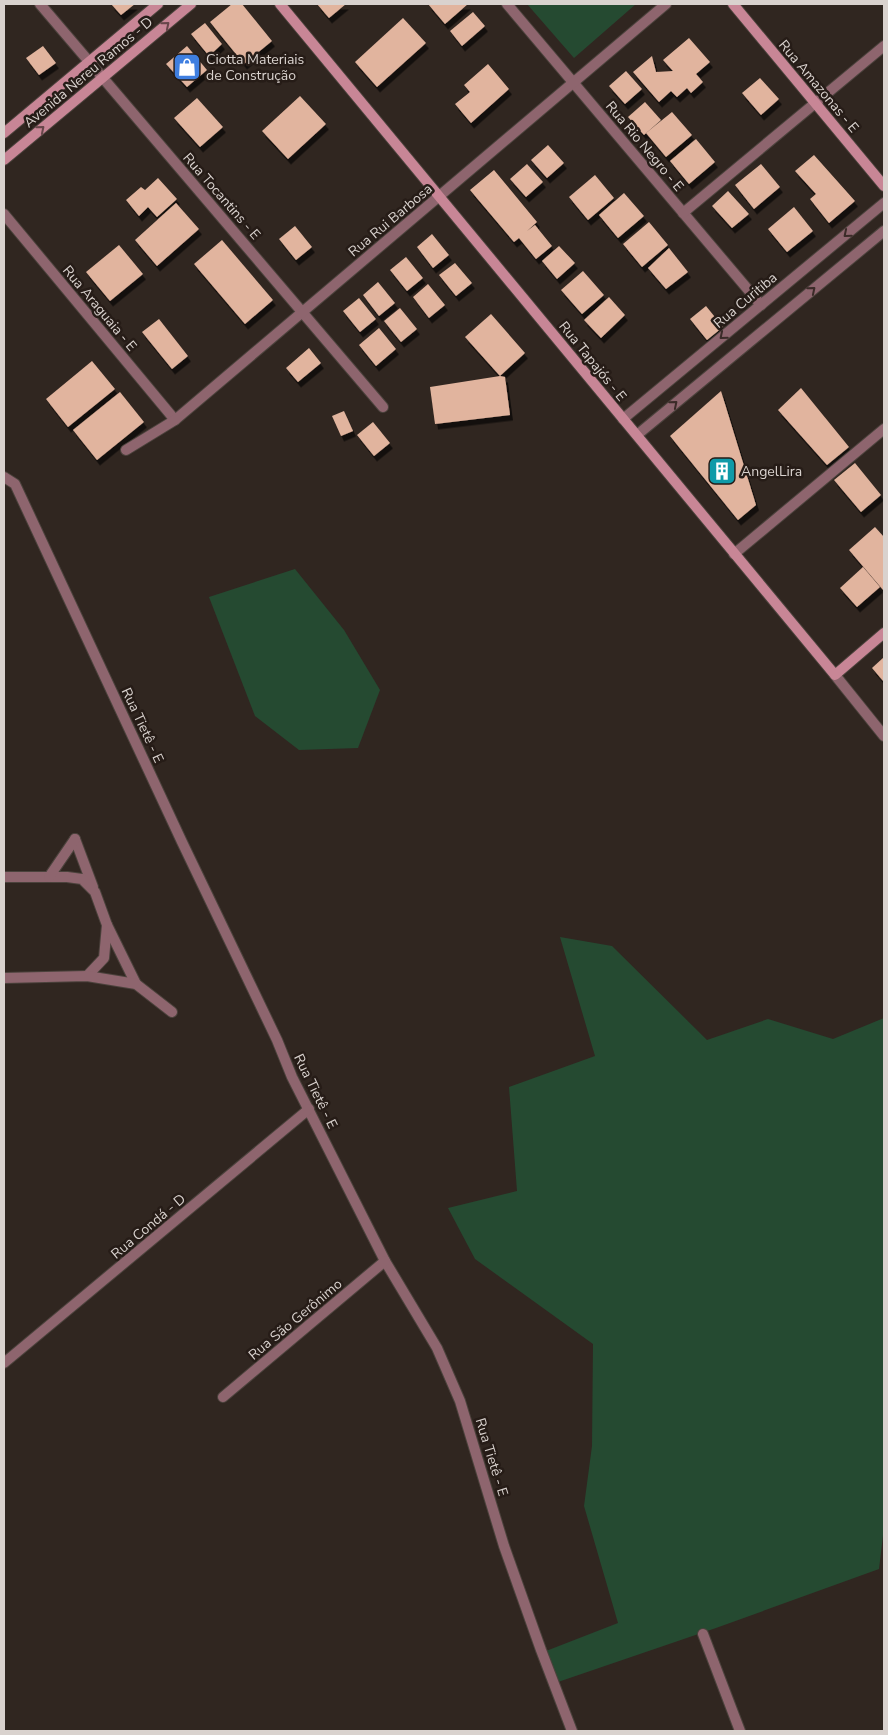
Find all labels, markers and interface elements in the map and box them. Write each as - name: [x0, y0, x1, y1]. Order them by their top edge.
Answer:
- street label: Avenida Nereu Ramos - D: [20, 13, 157, 132]
- one-way arrow: [160, 22, 169, 30]
- street label: Rua Amazonas - E: [774, 36, 863, 137]
- place label: Ciotta Materiais de Construção: [206, 50, 305, 85]
- shop icon: Ciotta Materiais de Construção: [172, 52, 202, 82]
- street label: Rua Rio Negro - E: [601, 97, 688, 195]
- one-way arrow: [36, 126, 45, 135]
- street label: Rua Tocantins - E: [179, 149, 265, 244]
- street label: Rua Rui Barbosa: [344, 180, 436, 261]
- one-way arrow: [843, 228, 852, 237]
- street label: Rua Araguaia - E: [58, 262, 141, 355]
- street label: Rua Curitiba: [710, 268, 781, 333]
- one-way arrow: [807, 287, 816, 296]
- street label: Rua Tapajós - E: [554, 317, 631, 405]
- one-way arrow: [720, 330, 729, 339]
- one-way arrow: [669, 401, 678, 410]
- building icon: AngelLira: [707, 456, 737, 486]
- place label: AngelLira: [741, 462, 802, 481]
- street label: Rua Tietê - E: [117, 685, 168, 766]
- street label: Rua Tietê - E: [289, 1051, 342, 1132]
- street label: Rua Condá - D: [107, 1190, 190, 1263]
- street label: Rua São Gerônimo: [244, 1274, 346, 1364]
- street label: Rua Tietê - E: [471, 1416, 512, 1499]

